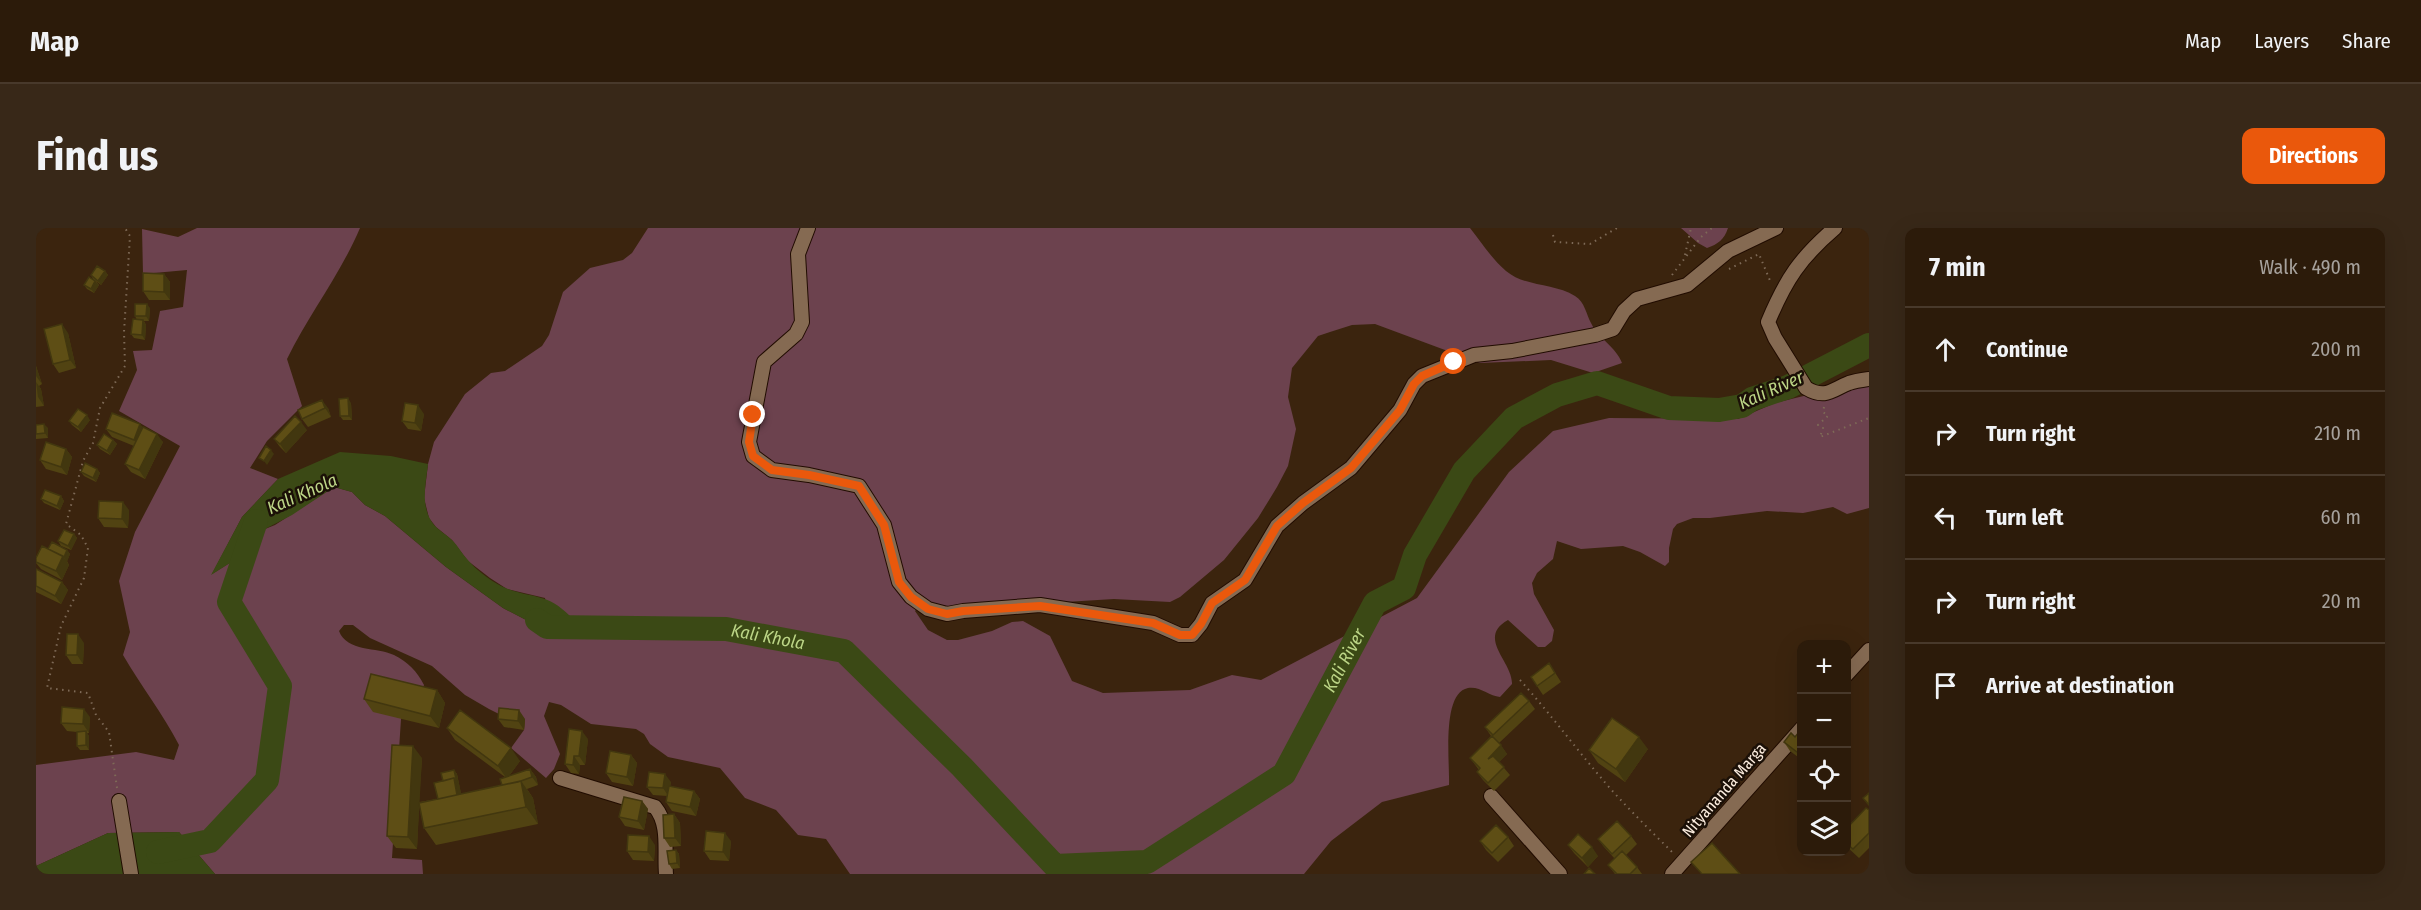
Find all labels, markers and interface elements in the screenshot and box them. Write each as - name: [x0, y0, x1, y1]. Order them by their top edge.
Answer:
- text: Map: [30, 25, 79, 58]
- text: Map: [2185, 28, 2221, 54]
- text: Layers: [2254, 28, 2309, 54]
- text: Share: [2342, 28, 2391, 54]
- button: Directions: [2242, 128, 2385, 184]
- text: Find us: [36, 131, 158, 181]
- text: 7 min: [1929, 252, 1986, 283]
- text: Walk · 490 m: [2259, 255, 2361, 279]
- icon: ahead: [1929, 333, 1962, 366]
- text: Continue: [1986, 336, 2068, 363]
- text: 200 m: [2311, 337, 2361, 361]
- route start: [1440, 348, 1466, 374]
- water label: Kali River: [1735, 366, 1808, 414]
- route end: [739, 401, 765, 427]
- icon: right: [1929, 417, 1962, 450]
- text: Turn right: [1986, 420, 2075, 447]
- text: 210 m: [2314, 421, 2361, 445]
- water label: Kali Khola: [264, 469, 340, 519]
- icon: left: [1929, 501, 1962, 534]
- text: Turn left: [1986, 504, 2064, 531]
- text: 60 m: [2321, 505, 2361, 529]
- icon: right: [1929, 585, 1962, 618]
- text: Turn right: [1986, 588, 2075, 615]
- text: 20 m: [2322, 589, 2361, 613]
- water label: Kali Khola: [729, 619, 807, 654]
- water label: Kali River: [1318, 624, 1371, 696]
- map controls: [1797, 640, 1851, 856]
- button: +: [1797, 640, 1851, 694]
- icon: arrive: [1929, 669, 1962, 702]
- text: Arrive at destination: [1986, 672, 2174, 699]
- button: −: [1797, 694, 1851, 748]
- street label: Nityananda Marga: [1678, 739, 1770, 841]
- button: locate: [1797, 748, 1851, 802]
- button: layers: [1797, 802, 1851, 856]

